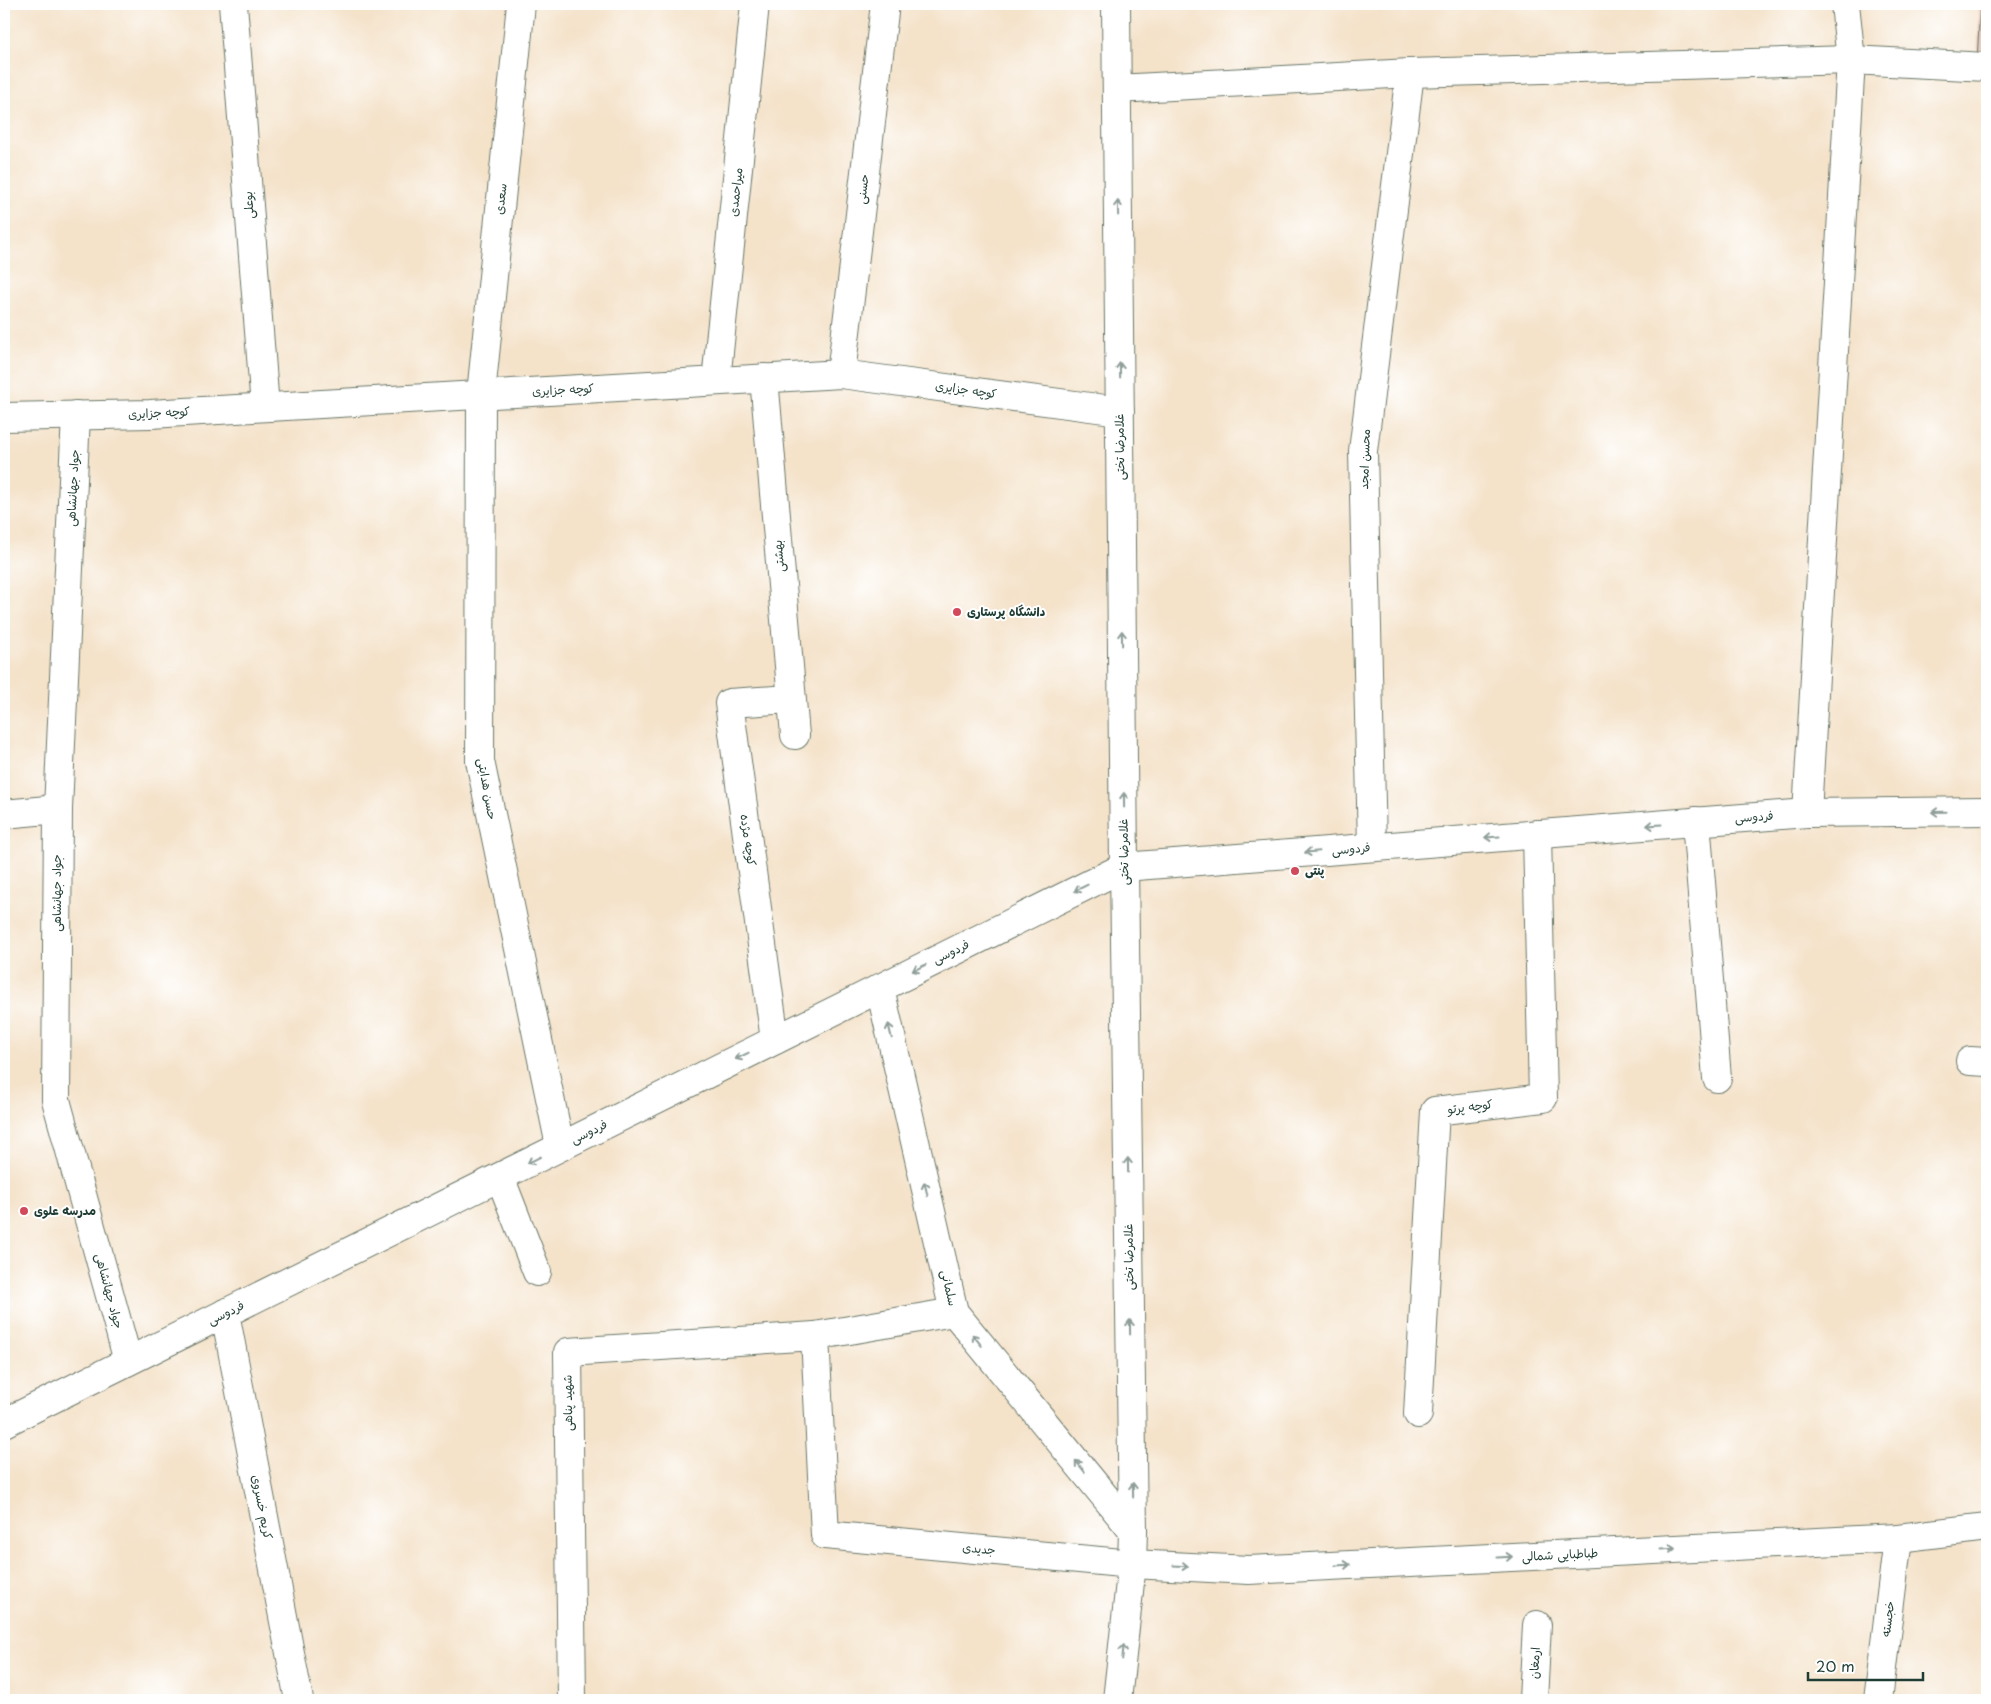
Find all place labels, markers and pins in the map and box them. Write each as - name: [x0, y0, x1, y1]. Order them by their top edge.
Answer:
- place label: دانشگاه پرستاری: [967, 602, 1046, 620]
- marker: دانشگاه پرستاری: [951, 606, 963, 618]
- place label: پنتی: [1305, 861, 1325, 879]
- marker: پنتی: [1289, 865, 1301, 877]
- place label: مدرسه علوی: [34, 1201, 96, 1219]
- marker: مدرسه علوی: [18, 1205, 30, 1217]

